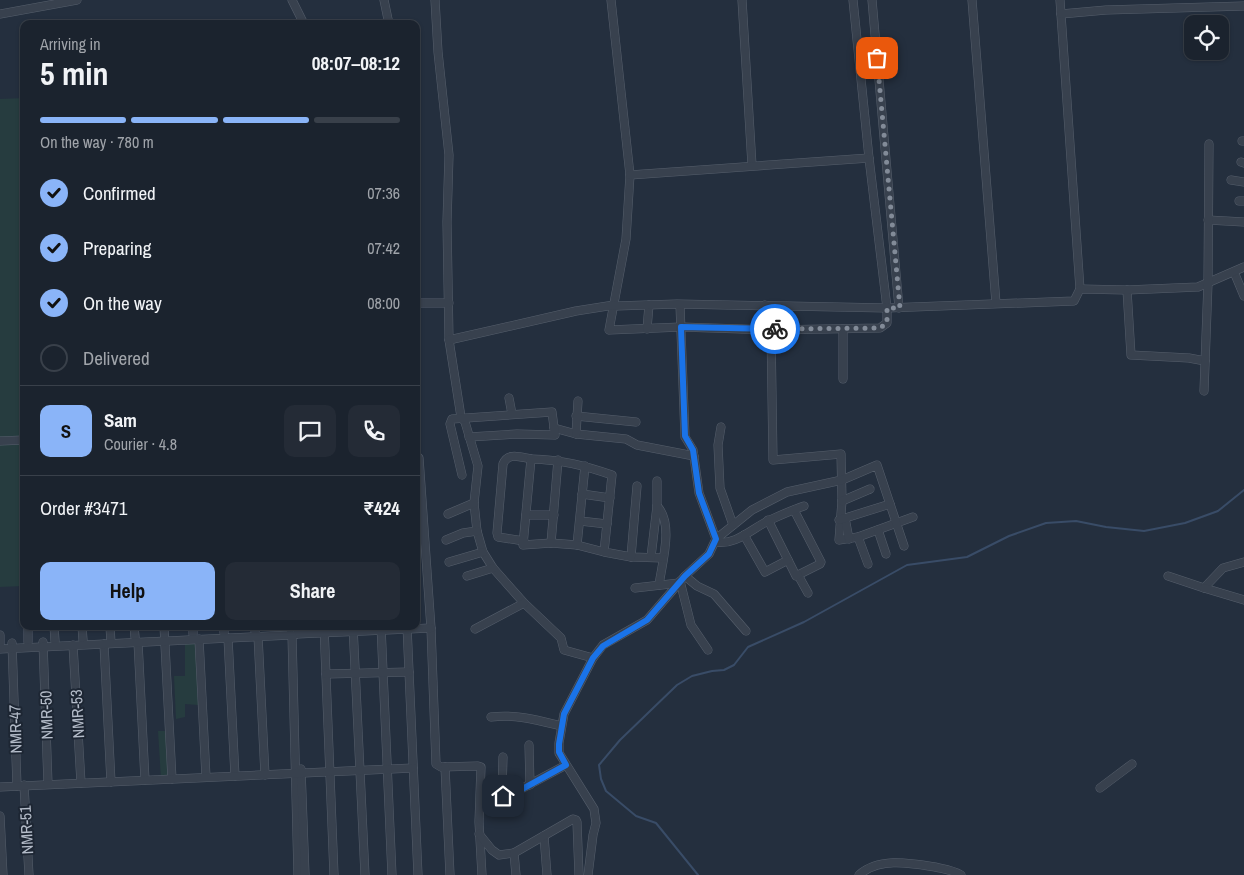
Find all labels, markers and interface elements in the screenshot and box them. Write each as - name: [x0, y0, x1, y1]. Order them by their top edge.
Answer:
- map controls: [1184, 15, 1229, 60]
- button: locate: [1184, 15, 1229, 60]
- text: Arriving in: [40, 33, 101, 55]
- pin: [856, 37, 898, 79]
- icon: bag: [863, 44, 891, 72]
- text: 08:07–08:12: [312, 50, 400, 76]
- text: 5 min: [40, 52, 109, 95]
- text: On the way · 780 m: [40, 131, 154, 153]
- icon: check: [40, 179, 68, 207]
- text: Confirmed: [83, 180, 156, 206]
- text: 07:36: [367, 182, 400, 204]
- icon: check: [40, 234, 68, 262]
- text: Preparing: [83, 235, 151, 261]
- text: 07:42: [367, 237, 400, 259]
- icon: check: [40, 289, 68, 317]
- text: On the way: [83, 290, 162, 316]
- text: 08:00: [367, 292, 400, 314]
- courier: [750, 304, 800, 354]
- icon: bike: [761, 315, 789, 343]
- text: Delivered: [83, 345, 150, 371]
- button: chat: [284, 405, 336, 457]
- button: phone: [348, 405, 400, 457]
- text: Sam: [104, 407, 137, 433]
- text: S: [61, 418, 71, 444]
- text: Courier · 4.8: [104, 433, 177, 455]
- text: Order #3471: [40, 495, 127, 521]
- text: ₹424: [363, 495, 400, 521]
- button: Help: [40, 562, 215, 620]
- button: Share: [225, 562, 400, 620]
- street label: NMR-53: [65, 689, 89, 739]
- street label: NMR-50: [34, 690, 58, 740]
- street label: NMR-47: [3, 704, 27, 754]
- pin: [482, 775, 524, 817]
- icon: home: [489, 782, 517, 810]
- street label: NMR-51: [14, 804, 38, 855]

